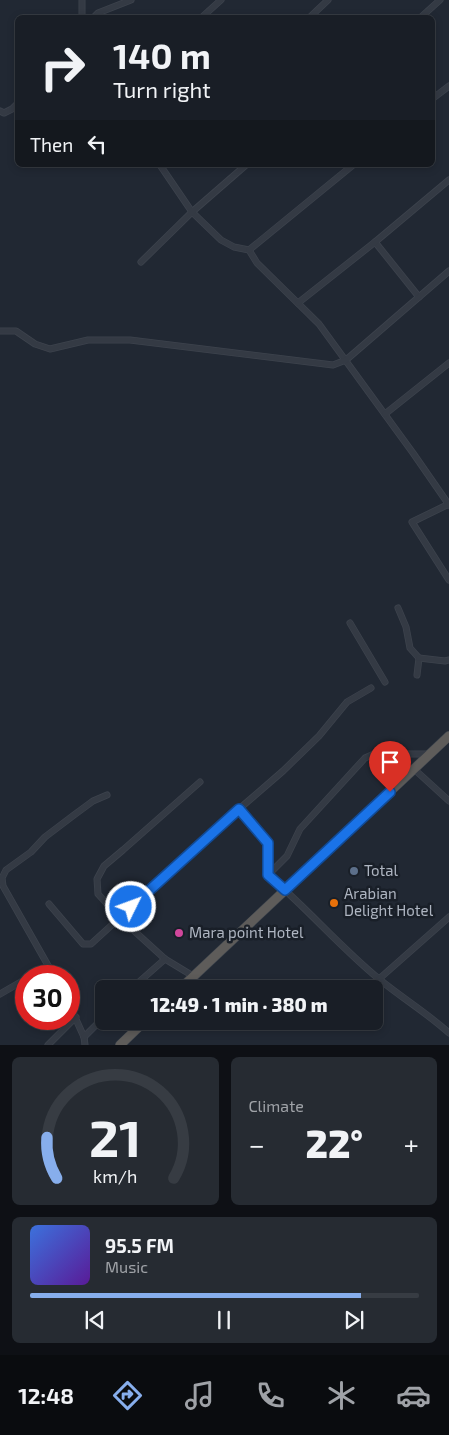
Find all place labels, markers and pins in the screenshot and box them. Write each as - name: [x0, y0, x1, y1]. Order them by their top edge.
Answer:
- pin: [369, 741, 411, 792]
- place label: Total: [364, 861, 398, 879]
- marker: Total: [348, 865, 360, 877]
- place label: Arabian Delight Hotel: [344, 884, 434, 919]
- marker: Arabian Delight Hotel: [328, 897, 340, 909]
- place label: Mara point Hotel: [189, 923, 304, 941]
- marker: Mara point Hotel: [173, 927, 185, 939]

